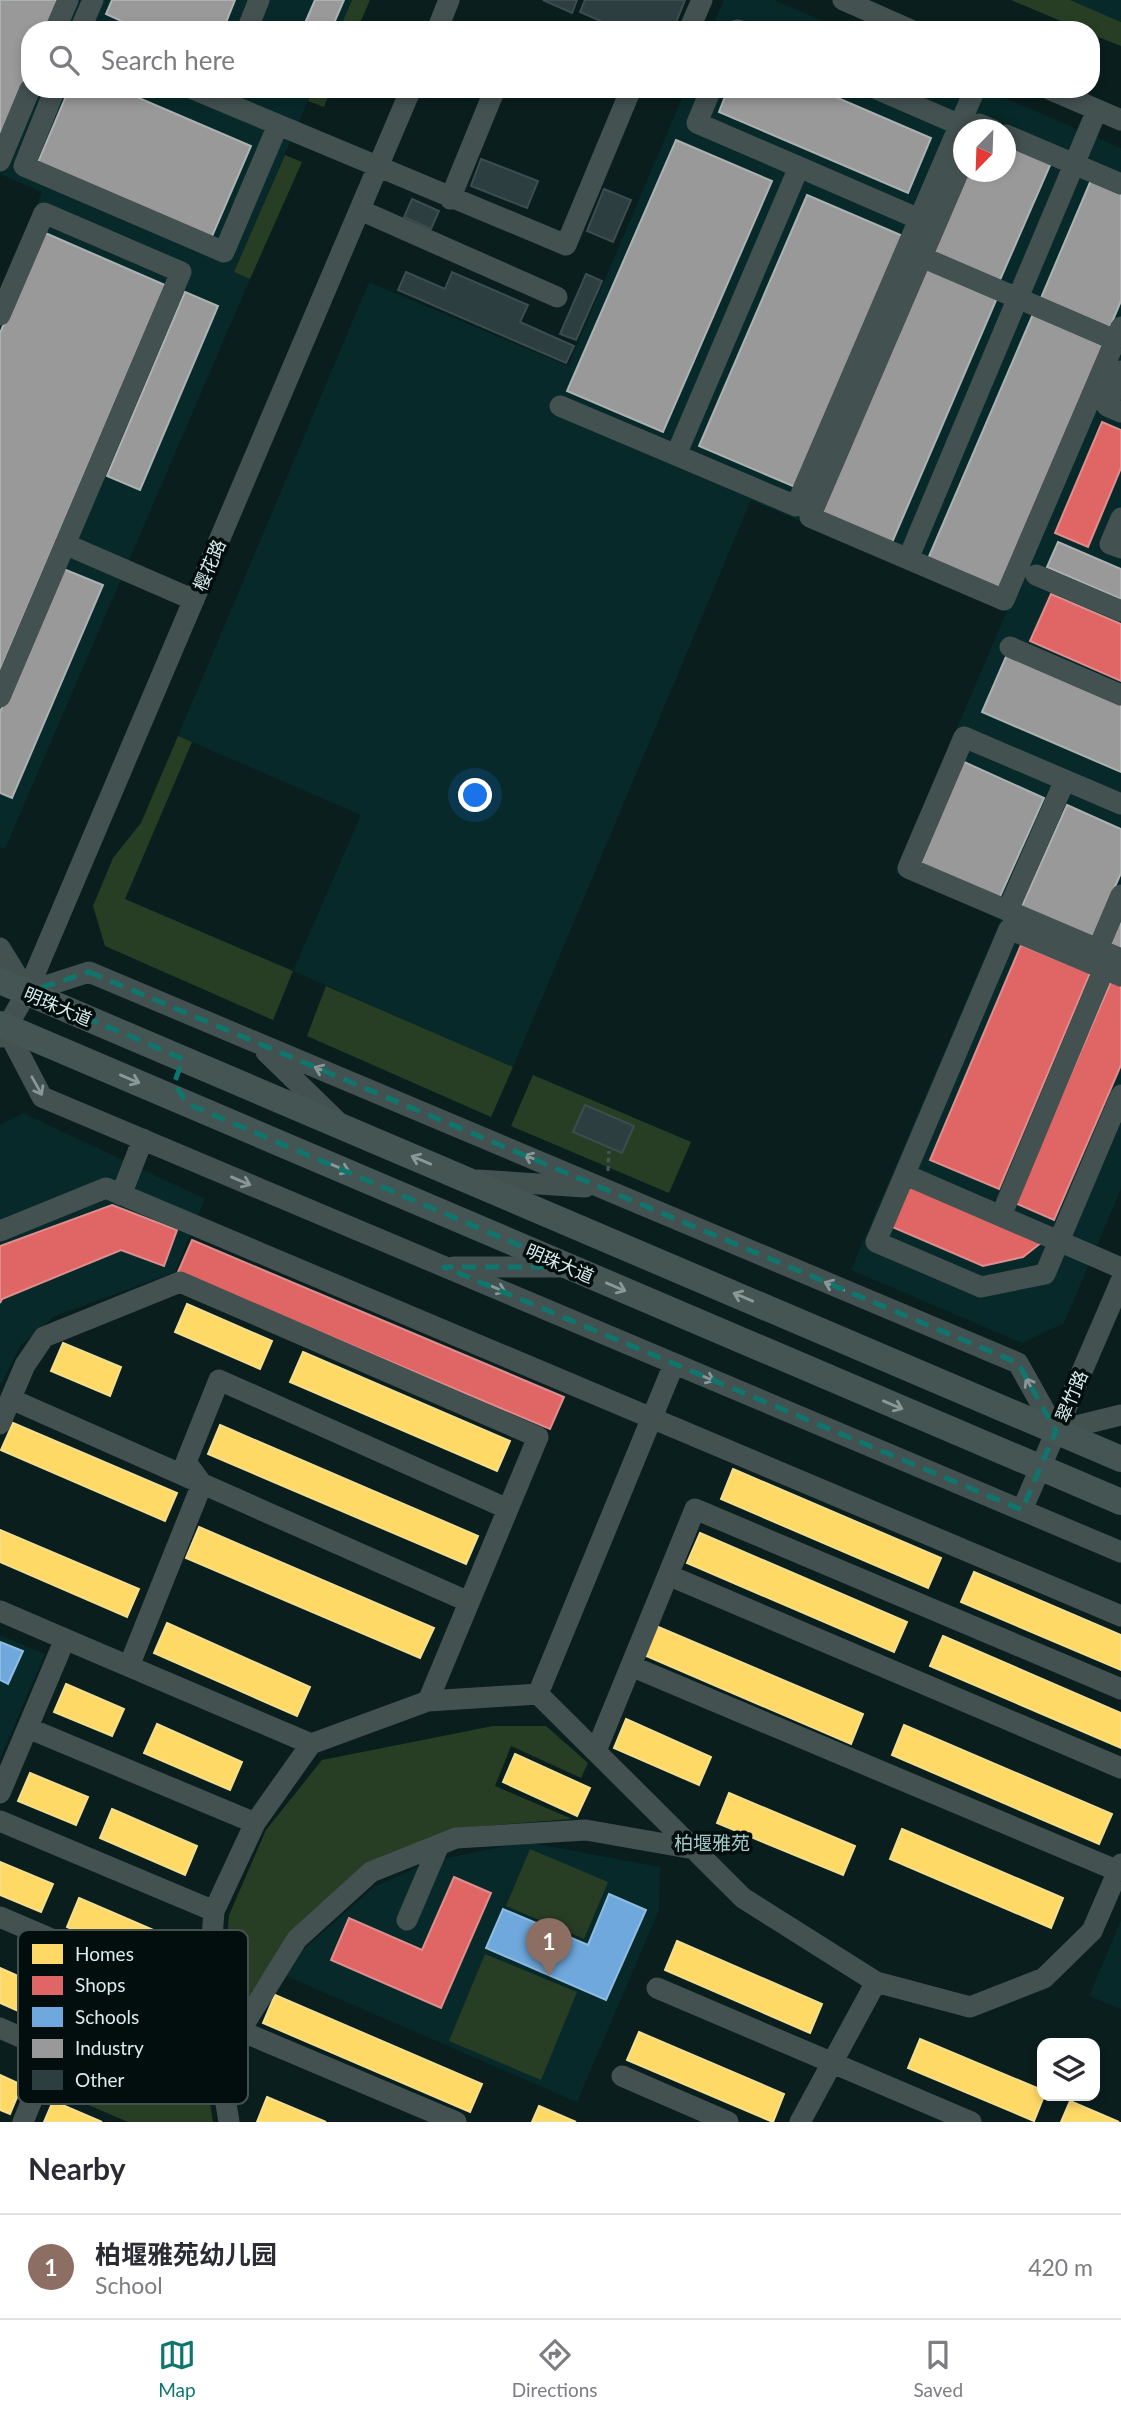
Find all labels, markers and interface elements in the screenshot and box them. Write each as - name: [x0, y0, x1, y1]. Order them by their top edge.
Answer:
- search box: [21, 21, 1100, 98]
- icon: search: [45, 41, 83, 79]
- text: Search here: [101, 44, 235, 76]
- north arrow: [953, 119, 1016, 182]
- street label: 樱花路: [188, 536, 230, 594]
- your location: [458, 778, 492, 812]
- street label: 明珠大道: [21, 982, 95, 1030]
- one-way arrow: [314, 1064, 335, 1077]
- one-way arrow: [119, 1073, 141, 1086]
- one-way arrow: [30, 1076, 44, 1096]
- one-way arrow: [523, 1152, 545, 1165]
- one-way arrow: [410, 1153, 432, 1166]
- one-way arrow: [328, 1163, 350, 1176]
- one-way arrow: [230, 1175, 251, 1188]
- street label: 明珠大道: [523, 1239, 597, 1287]
- one-way arrow: [823, 1278, 845, 1291]
- one-way arrow: [605, 1281, 627, 1294]
- one-way arrow: [484, 1283, 506, 1296]
- one-way arrow: [732, 1290, 754, 1303]
- street label: 翠竹路: [1050, 1367, 1092, 1425]
- one-way arrow: [694, 1371, 715, 1384]
- one-way arrow: [1024, 1378, 1038, 1398]
- one-way arrow: [882, 1399, 904, 1412]
- district label: 柏堰雅苑: [674, 1831, 750, 1854]
- pin: 1: [526, 1918, 572, 1976]
- legend: [18, 1930, 248, 2104]
- text: Homes: [75, 1942, 134, 1965]
- text: Shops: [75, 1973, 125, 1996]
- text: Schools: [75, 2005, 139, 2028]
- text: Industry: [75, 2036, 144, 2059]
- map controls: [1037, 2038, 1100, 2101]
- button: layers: [1037, 2038, 1100, 2101]
- text: Other: [75, 2068, 125, 2091]
- text: Nearby: [28, 2150, 126, 2186]
- text: 柏堰雅苑幼儿园: [95, 2238, 277, 2270]
- text: 1: [44, 2253, 58, 2281]
- text: 420 m: [1028, 2253, 1093, 2281]
- text: School: [95, 2271, 163, 2299]
- tab: Map: [158, 2336, 196, 2401]
- tab: Directions: [512, 2336, 598, 2401]
- tab: Saved: [913, 2336, 963, 2401]

